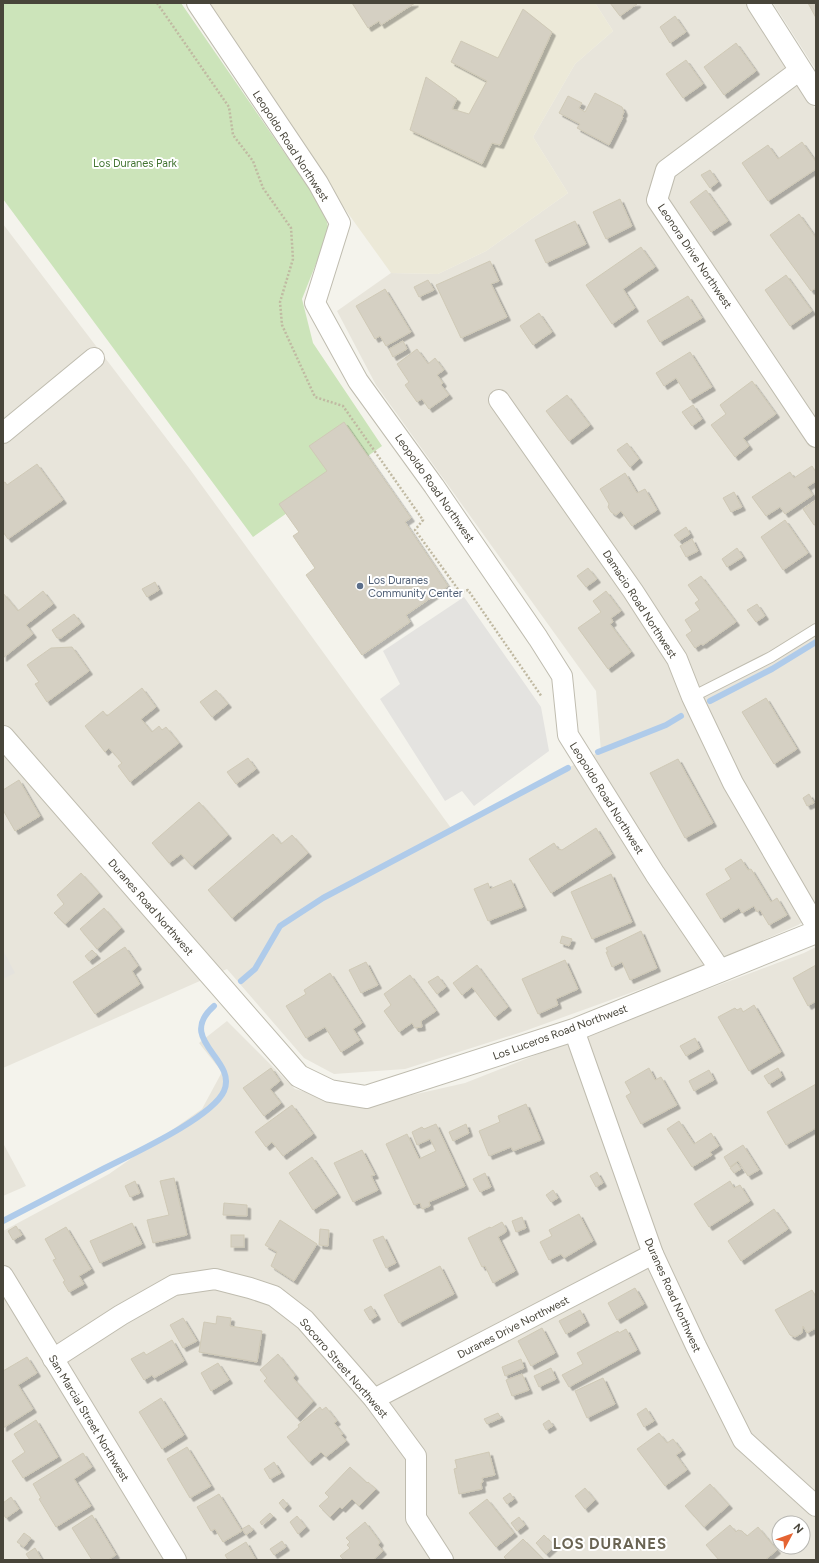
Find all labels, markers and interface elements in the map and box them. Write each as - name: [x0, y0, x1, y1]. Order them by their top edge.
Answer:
- street label: Leopoldo Road Northwest: [250, 88, 331, 204]
- park label: Los Duranes Park: [93, 157, 178, 170]
- street label: Leonora Drive Northwest: [655, 201, 734, 311]
- street label: Leopoldo Road Northwest: [392, 431, 477, 545]
- street label: Damacio Road Northwest: [600, 548, 679, 661]
- place label: Los Duranes Community Center: [368, 574, 463, 600]
- marker: Los Duranes Community Center: [355, 581, 365, 591]
- street label: Leopoldo Road Northwest: [567, 740, 646, 857]
- street label: Duranes Road Northwest: [105, 856, 196, 958]
- street label: Los Luceros Road Northwest: [491, 1002, 629, 1063]
- street label: Duranes Road Northwest: [641, 1236, 704, 1354]
- street label: Duranes Drive Northwest: [455, 1294, 571, 1361]
- street label: Socorro Street Northwest: [297, 1316, 391, 1421]
- street label: San Marcial Street Northwest: [46, 1353, 132, 1484]
- north arrow: [771, 1515, 811, 1555]
- text: N: [790, 1521, 806, 1536]
- district label: LOS DURANES: [553, 1535, 667, 1553]

